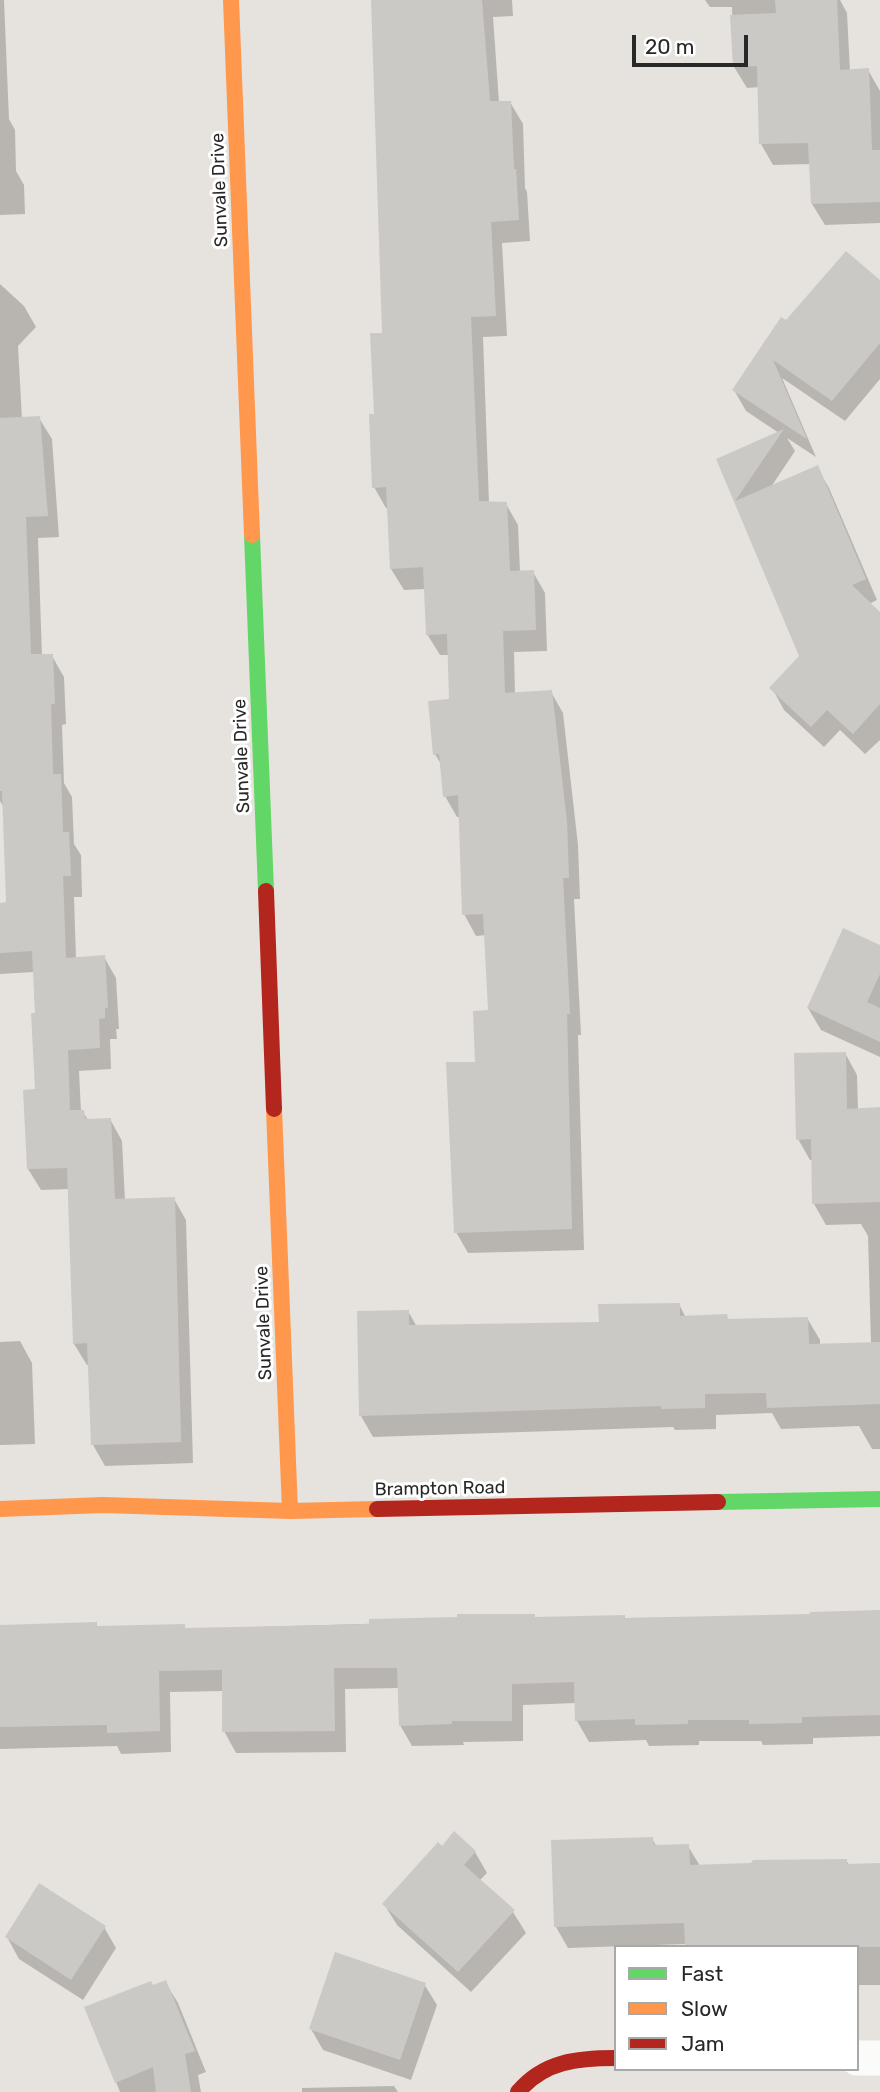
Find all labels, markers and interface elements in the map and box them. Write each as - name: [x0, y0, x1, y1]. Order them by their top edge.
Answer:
- scale bar: [635, 21, 750, 65]
- text: 20 m: [645, 34, 694, 59]
- street label: Sunvale Drive: [207, 132, 233, 248]
- street label: Sunvale Drive: [229, 698, 255, 814]
- street label: Sunvale Drive: [251, 1265, 277, 1381]
- street label: Brampton Road: [375, 1477, 505, 1501]
- legend: [614, 1945, 859, 2071]
- text: Fast: [681, 1961, 723, 1986]
- text: Slow: [681, 1996, 728, 2021]
- text: Jam: [681, 2031, 725, 2056]

